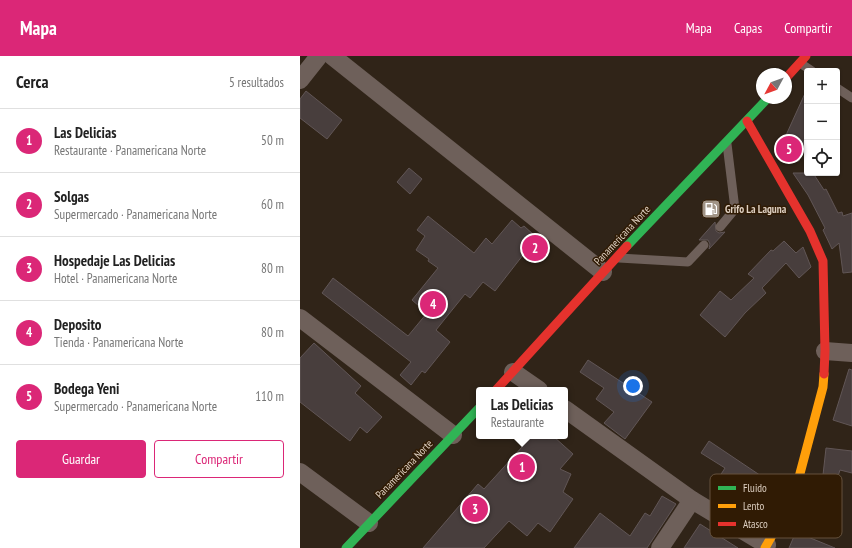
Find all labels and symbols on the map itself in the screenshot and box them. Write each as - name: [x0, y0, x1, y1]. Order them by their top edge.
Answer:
- north arrow: [756, 68, 792, 104]
- pin: 5: [776, 134, 802, 164]
- fuel station icon: Grifo La Laguna: [700, 198, 722, 220]
- street label: Panamericana Norte: [591, 202, 654, 268]
- place label: Grifo La Laguna: [725, 202, 787, 216]
- pin: 2: [522, 233, 548, 263]
- pin: 4: [420, 289, 446, 319]
- your location: [623, 376, 643, 396]
- street label: Panamericana Norte: [372, 436, 436, 501]
- pin: 1: [509, 452, 535, 482]
- legend: [710, 474, 842, 538]
- text: Fluido: [743, 481, 767, 495]
- pin: 3: [462, 494, 488, 524]
- text: Lento: [743, 499, 764, 513]
- text: Atasco: [743, 517, 768, 531]

